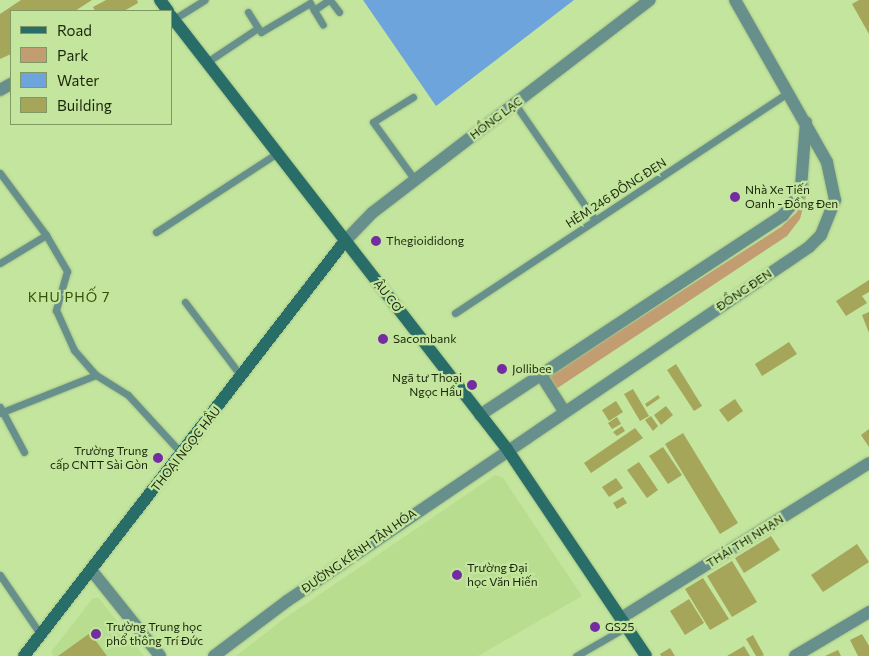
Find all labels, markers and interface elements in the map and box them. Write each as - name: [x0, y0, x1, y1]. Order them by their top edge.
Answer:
- legend: [10, 10, 172, 125]
- text: Road: [57, 21, 92, 39]
- text: Park: [57, 46, 88, 64]
- text: Water: [57, 71, 99, 89]
- street label: HỒNG LẠC: [467, 94, 525, 142]
- text: Building: [57, 96, 112, 114]
- street label: HẺM 246 ĐỒNG ĐEN: [563, 155, 669, 231]
- place label: Nhà Xe Tiến Oanh - Đồng Đen: [745, 183, 838, 211]
- marker: Nhà Xe Tiến Oanh - Đồng Đen: [729, 191, 741, 203]
- place label: Thegioididong: [386, 234, 464, 248]
- marker: Thegioididong: [370, 235, 382, 247]
- street label: ĐỒNG ĐEN: [714, 266, 774, 314]
- street label: ÂU CƠ: [371, 277, 405, 315]
- district label: KHU PHỐ 7: [27, 289, 111, 305]
- place label: Sacombank: [393, 332, 457, 346]
- marker: Sacombank: [377, 333, 389, 345]
- place label: Jollibee: [512, 362, 552, 376]
- marker: Jollibee: [496, 363, 508, 375]
- place label: Ngã tư Thoại Ngọc Hầu: [392, 371, 462, 399]
- marker: Ngã tư Thoại Ngọc Hầu: [466, 379, 478, 391]
- street label: THOẠI NGỌC HẦU: [148, 404, 224, 494]
- place label: Trường Trung cấp CNTT Sài Gòn: [50, 444, 148, 472]
- marker: Trường Trung cấp CNTT Sài Gòn: [152, 452, 164, 464]
- street label: ĐƯỜNG KÊNH TÂN HÓA: [299, 506, 419, 596]
- street label: THÁI THỊ NHẠN: [704, 511, 786, 571]
- place label: Trường Đại học Văn Hiến: [467, 561, 538, 589]
- marker: Trường Đại học Văn Hiến: [451, 569, 463, 581]
- place label: Trường Trung học phổ thông Trí Đức: [106, 620, 203, 648]
- place label: GS25: [605, 620, 634, 634]
- marker: GS25: [589, 621, 601, 633]
- marker: Trường Trung học phổ thông Trí Đức: [90, 628, 102, 640]

